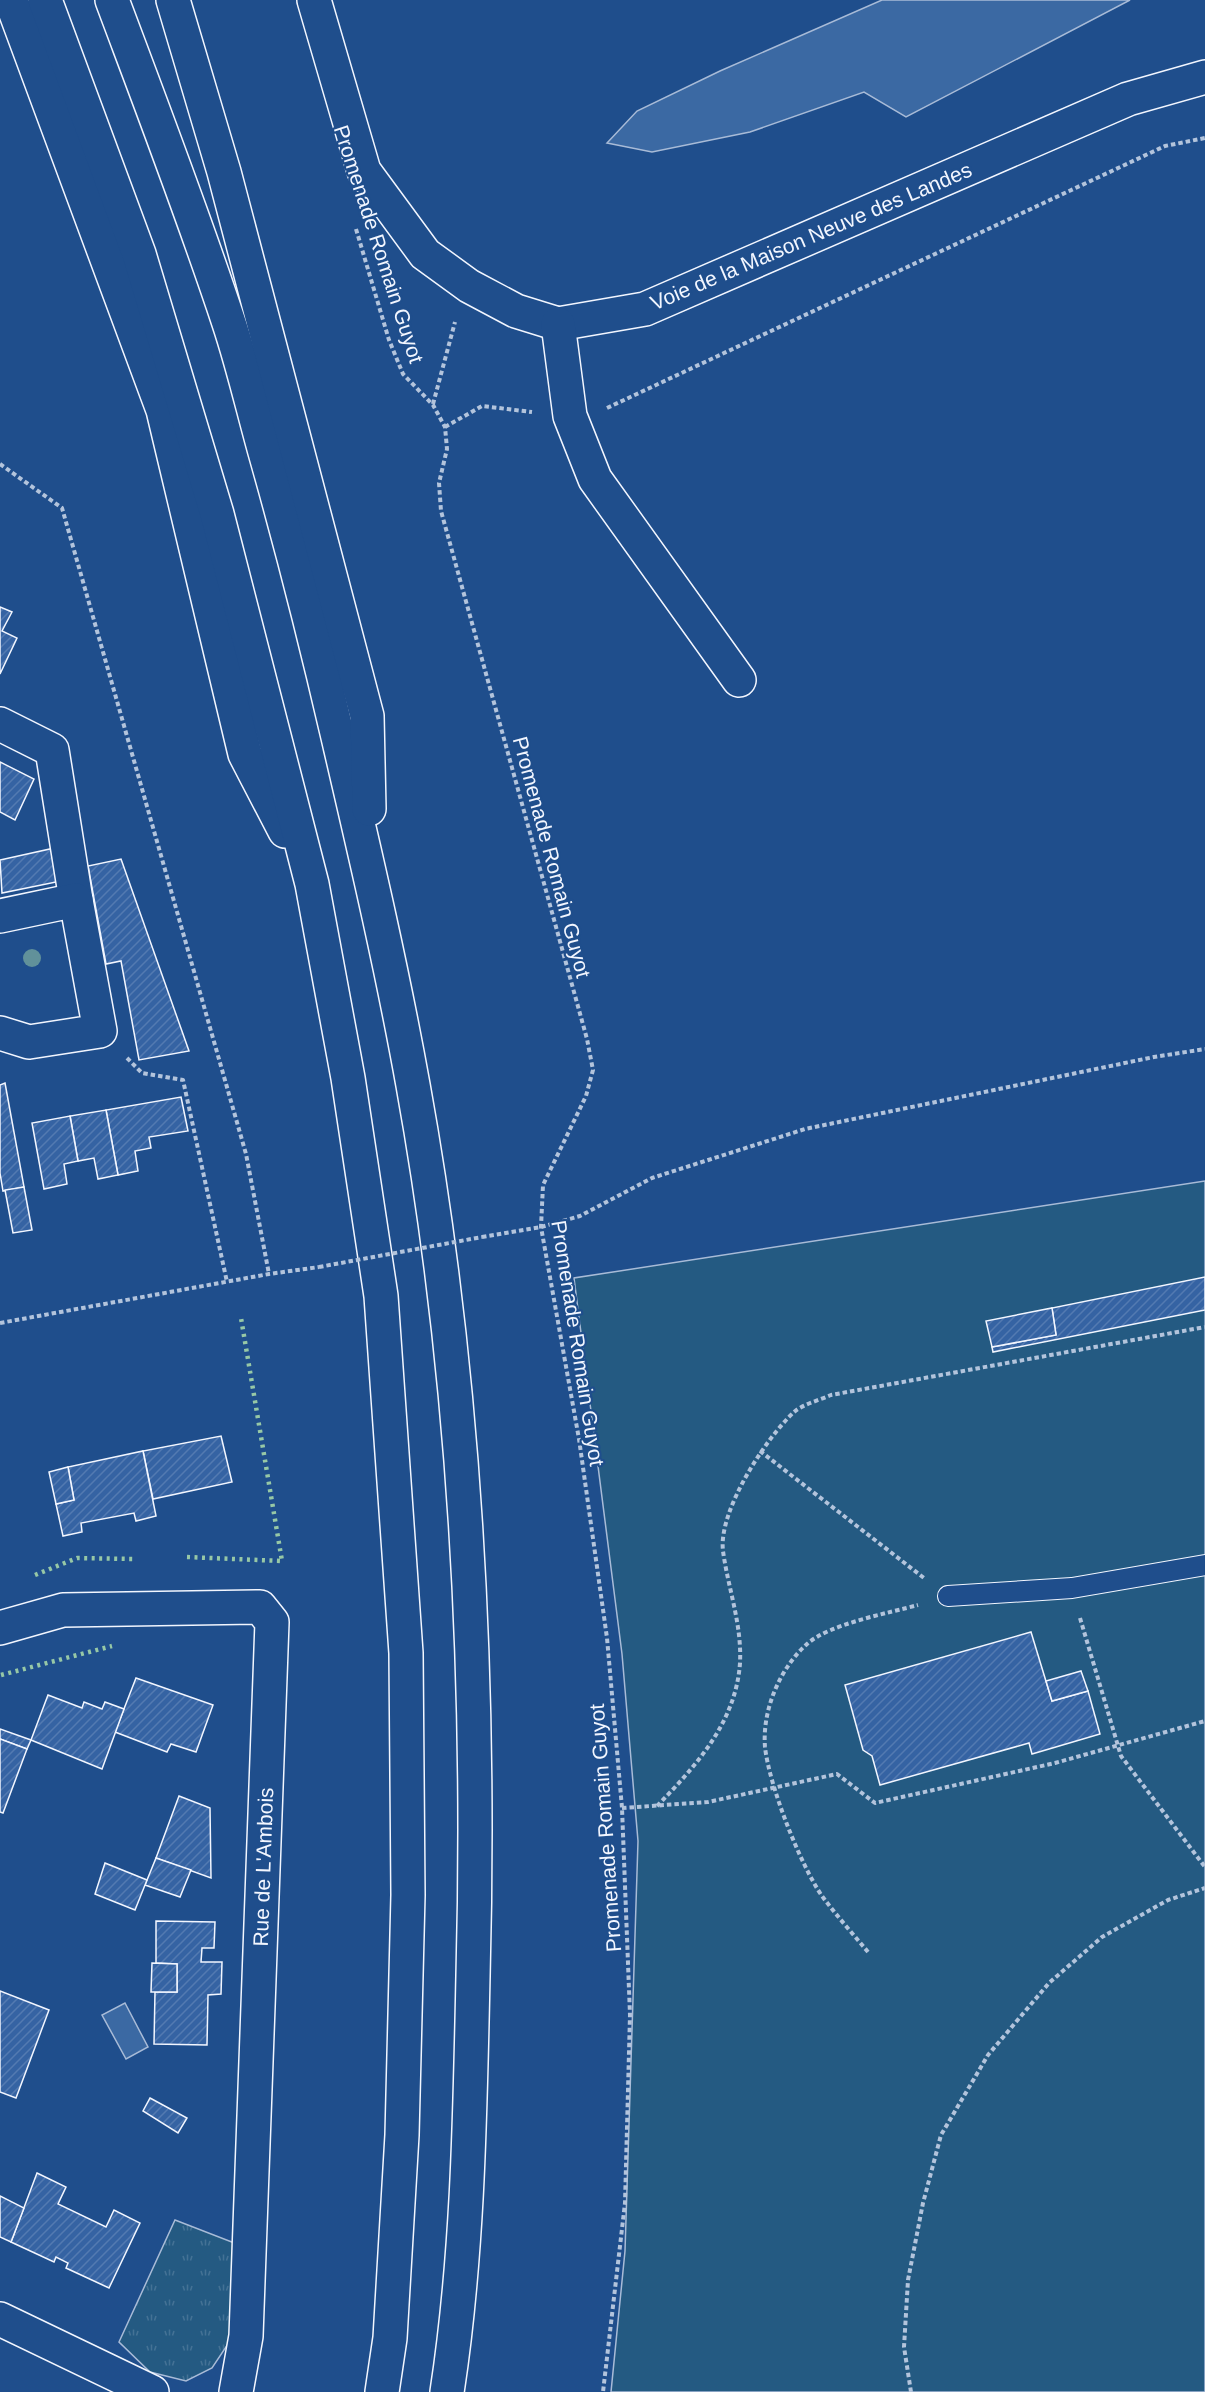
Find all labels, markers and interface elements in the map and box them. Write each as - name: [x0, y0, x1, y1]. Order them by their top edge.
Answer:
- street label: Promenade Romain Guyot: [330, 122, 428, 366]
- street label: Voie de la Maison Neuve des Landes: [647, 158, 975, 314]
- street label: Promenade Romain Guyot: [509, 734, 595, 980]
- street label: Promenade Romain Guyot: [547, 1218, 609, 1468]
- street label: Promenade Romain Guyot: [585, 1703, 625, 1953]
- street label: Rue de L'Ambois: [249, 1787, 277, 1947]

